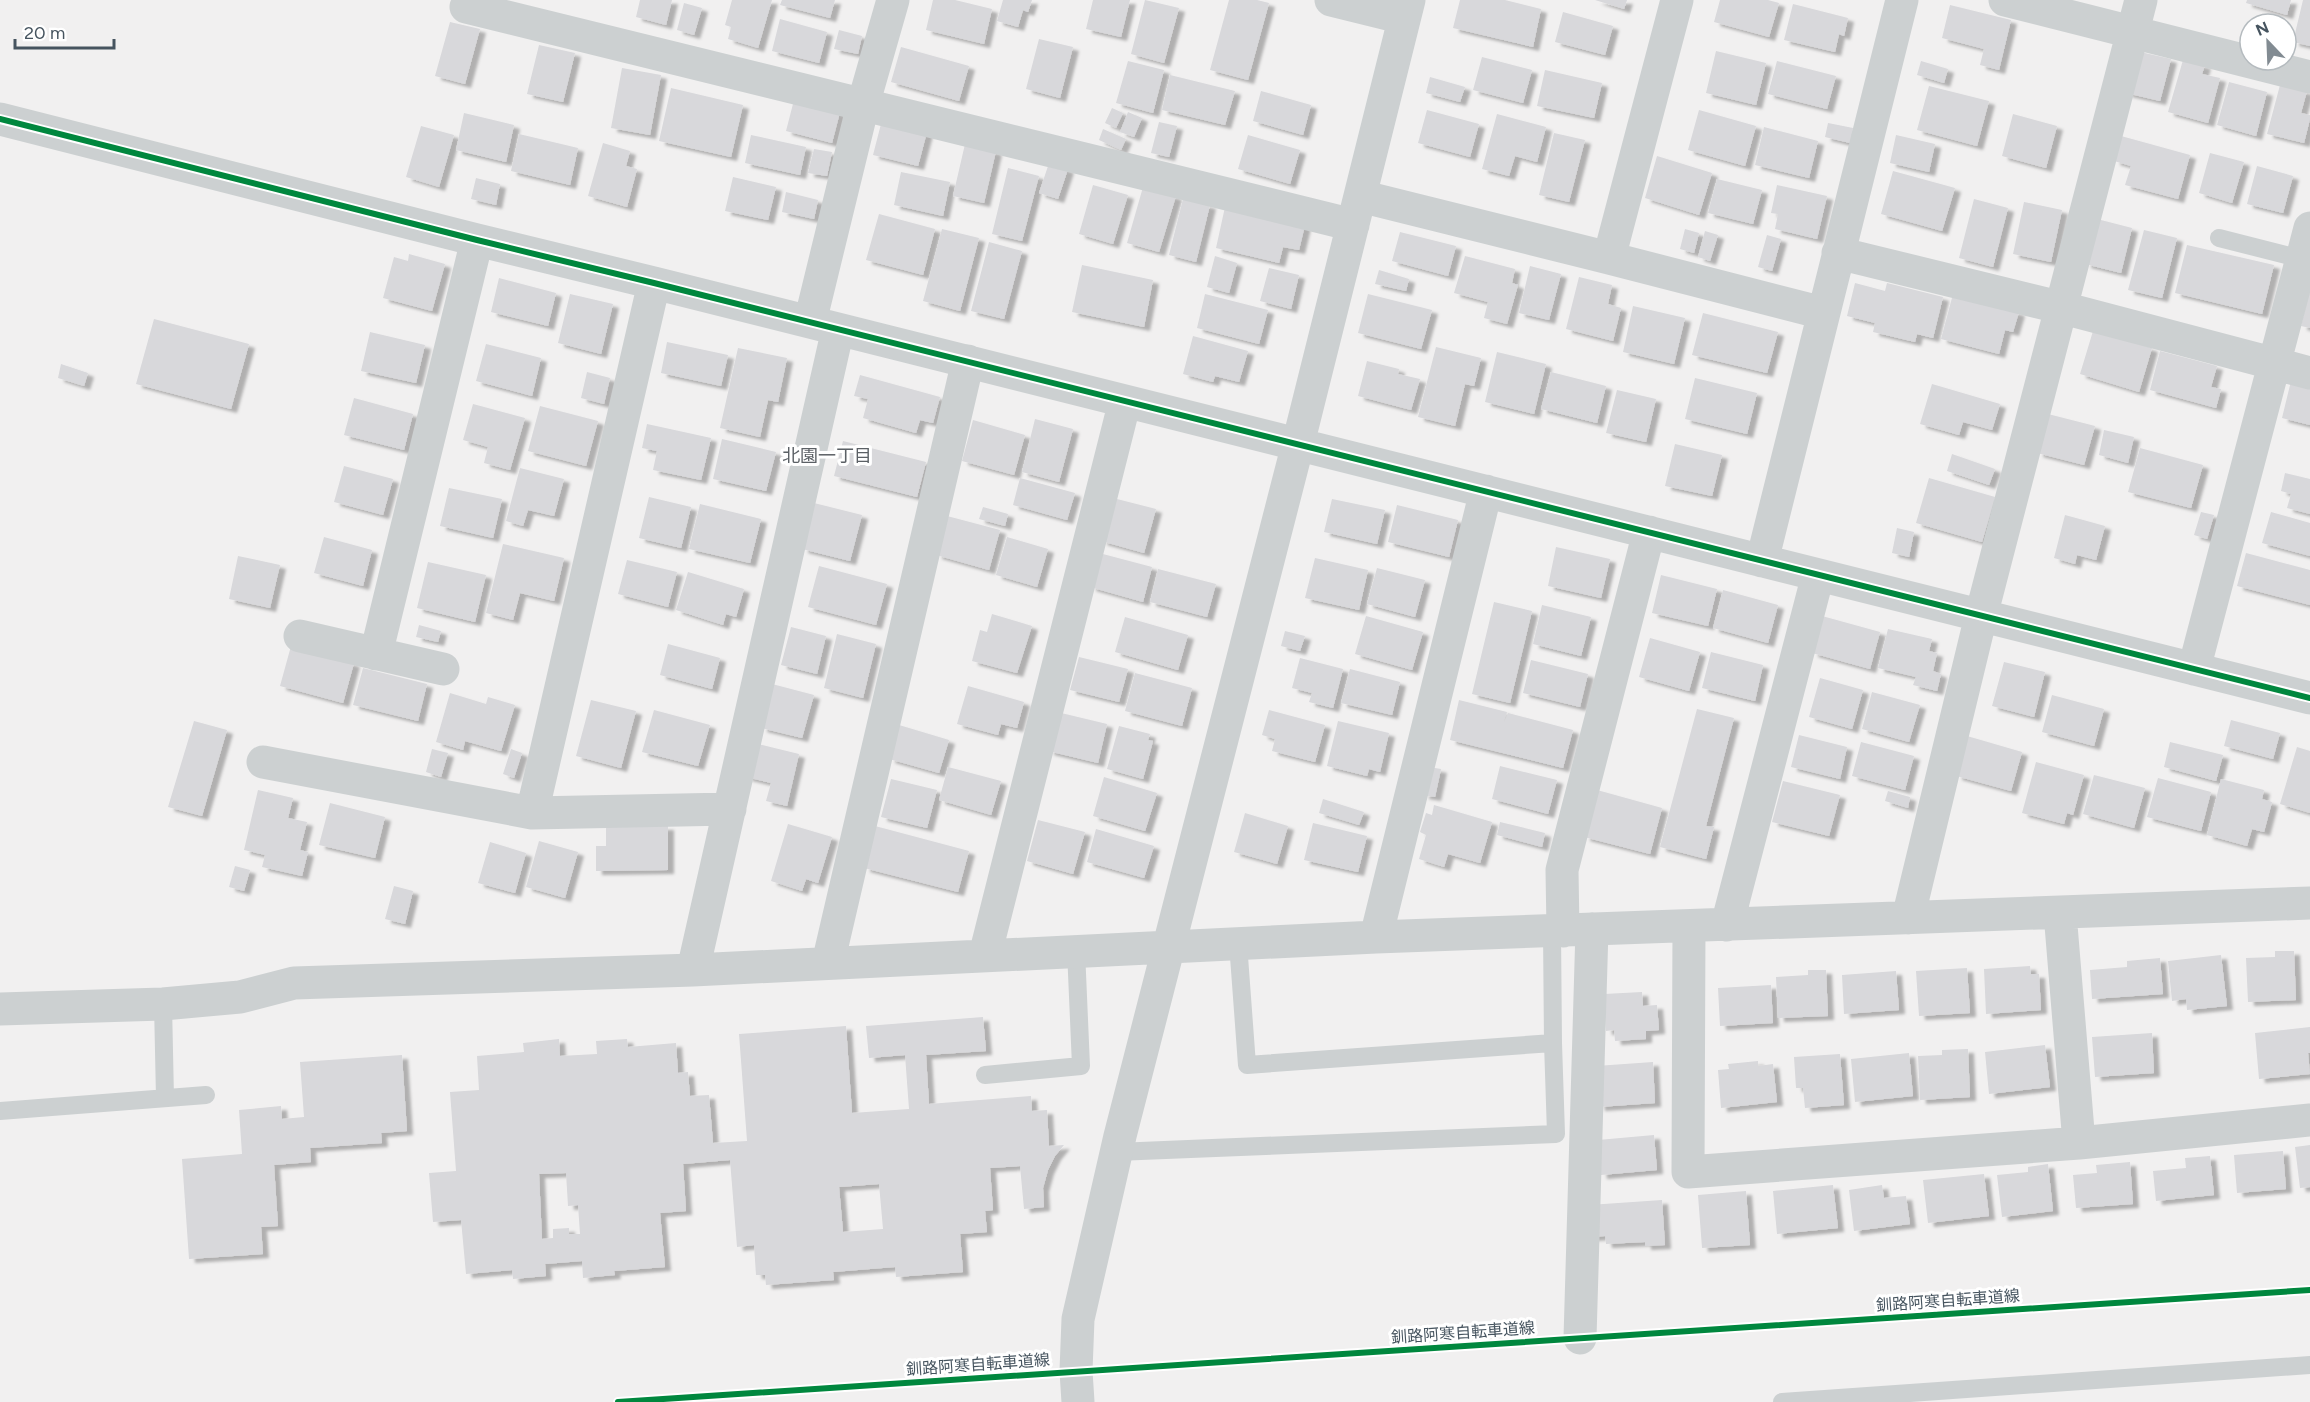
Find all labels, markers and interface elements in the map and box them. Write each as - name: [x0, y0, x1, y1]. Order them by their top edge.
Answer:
- scale bar: [15, 12, 114, 50]
- north arrow: [2238, 12, 2298, 72]
- text: N: [2253, 17, 2272, 40]
- text: 20 m: [24, 22, 65, 44]
- district label: 北園一丁目: [782, 445, 872, 467]
- street label: 釧路阿寒自転車道線: [1876, 1286, 2021, 1315]
- street label: 釧路阿寒自転車道線: [1391, 1318, 1536, 1347]
- street label: 釧路阿寒自転車道線: [906, 1350, 1051, 1379]

